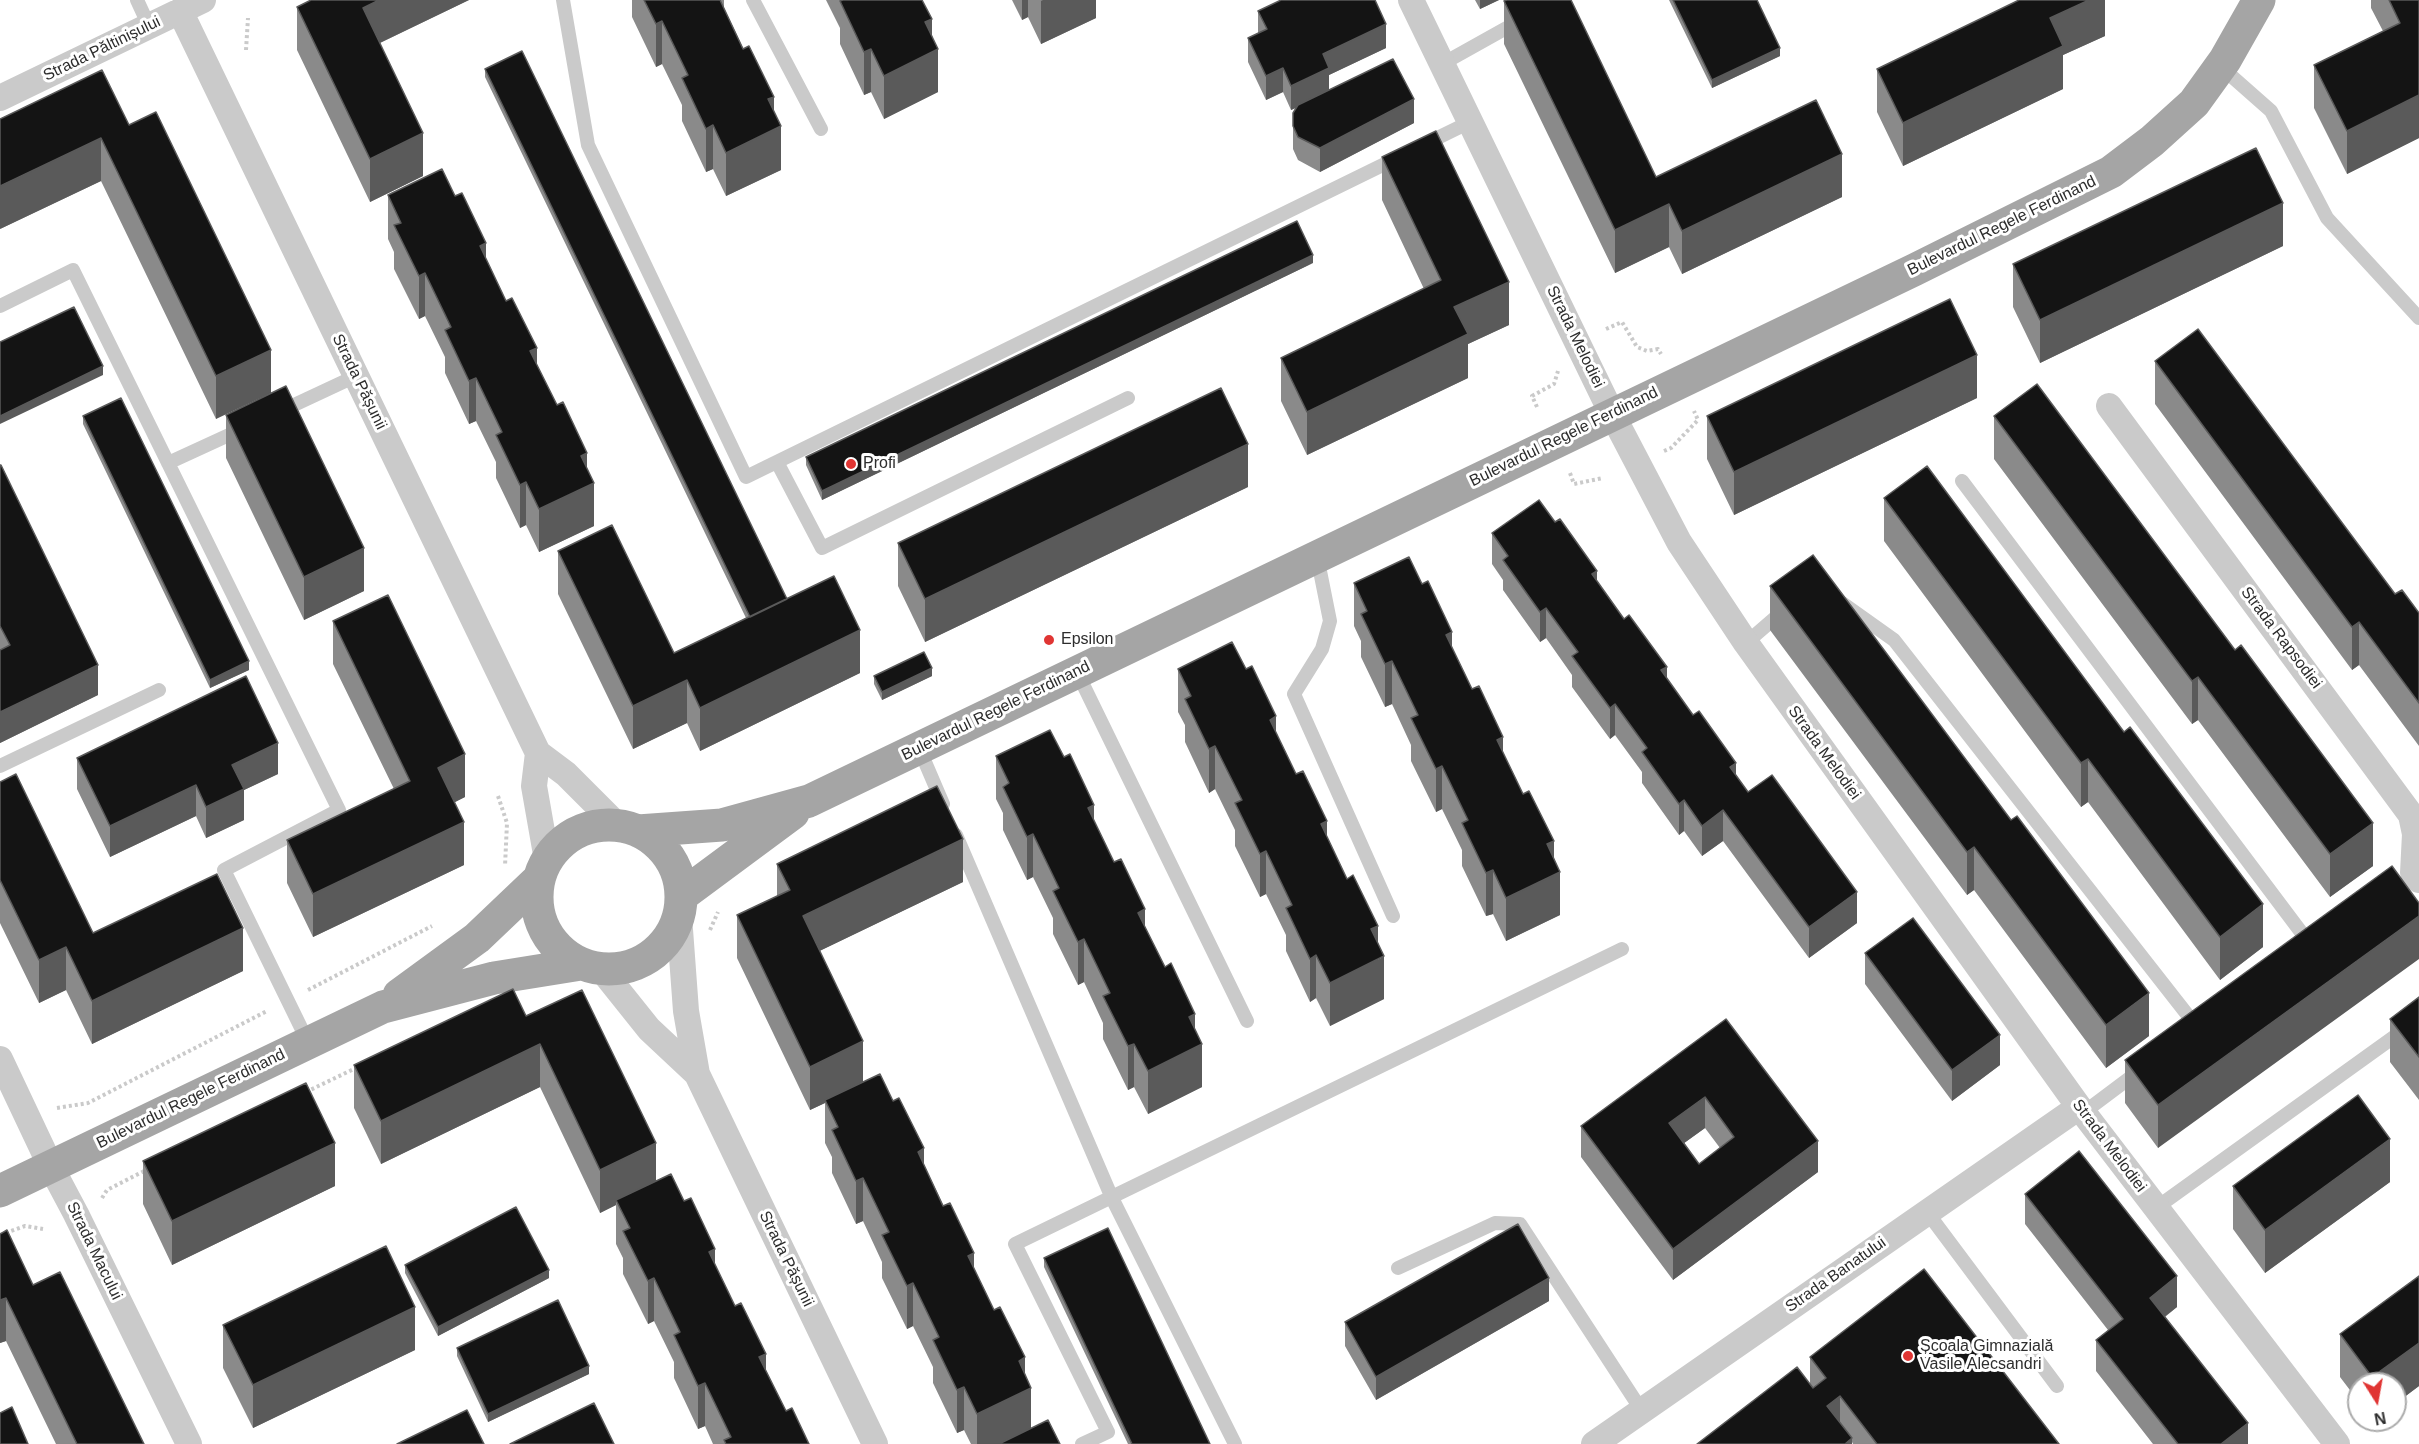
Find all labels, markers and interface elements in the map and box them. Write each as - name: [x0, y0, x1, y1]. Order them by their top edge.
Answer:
- street label: Strada Păltinișului: [40, 12, 164, 86]
- street label: Bulevardul Regele Ferdinand: [1905, 172, 2099, 280]
- street label: Strada Melodiei: [1542, 283, 1608, 391]
- street label: Strada Pășunii: [328, 331, 390, 433]
- street label: Bulevardul Regele Ferdinand: [1467, 383, 1661, 491]
- place label: Profi: [863, 454, 896, 474]
- marker: Profi: [844, 457, 858, 471]
- street label: Strada Rapsodiei: [2236, 583, 2326, 693]
- place label: Epsilon: [1061, 630, 1113, 650]
- marker: Epsilon: [1042, 633, 1056, 647]
- street label: Bulevardul Regele Ferdinand: [899, 657, 1093, 765]
- street label: Strada Melodiei: [1784, 702, 1864, 804]
- street label: Bulevardul Regele Ferdinand: [94, 1045, 288, 1153]
- street label: Strada Melodiei: [2068, 1096, 2150, 1196]
- street label: Strada Macului: [62, 1199, 126, 1303]
- street label: Strada Pășunii: [755, 1208, 817, 1310]
- street label: Strada Banatului: [1782, 1233, 1890, 1317]
- place label: Școala Gimnazială Vasile Alecsandri: [1920, 1337, 2053, 1375]
- marker: Școala Gimnazială Vasile Alecsandri: [1901, 1349, 1915, 1363]
- north arrow: [2347, 1372, 2407, 1432]
- text: N: [2373, 1409, 2387, 1428]

